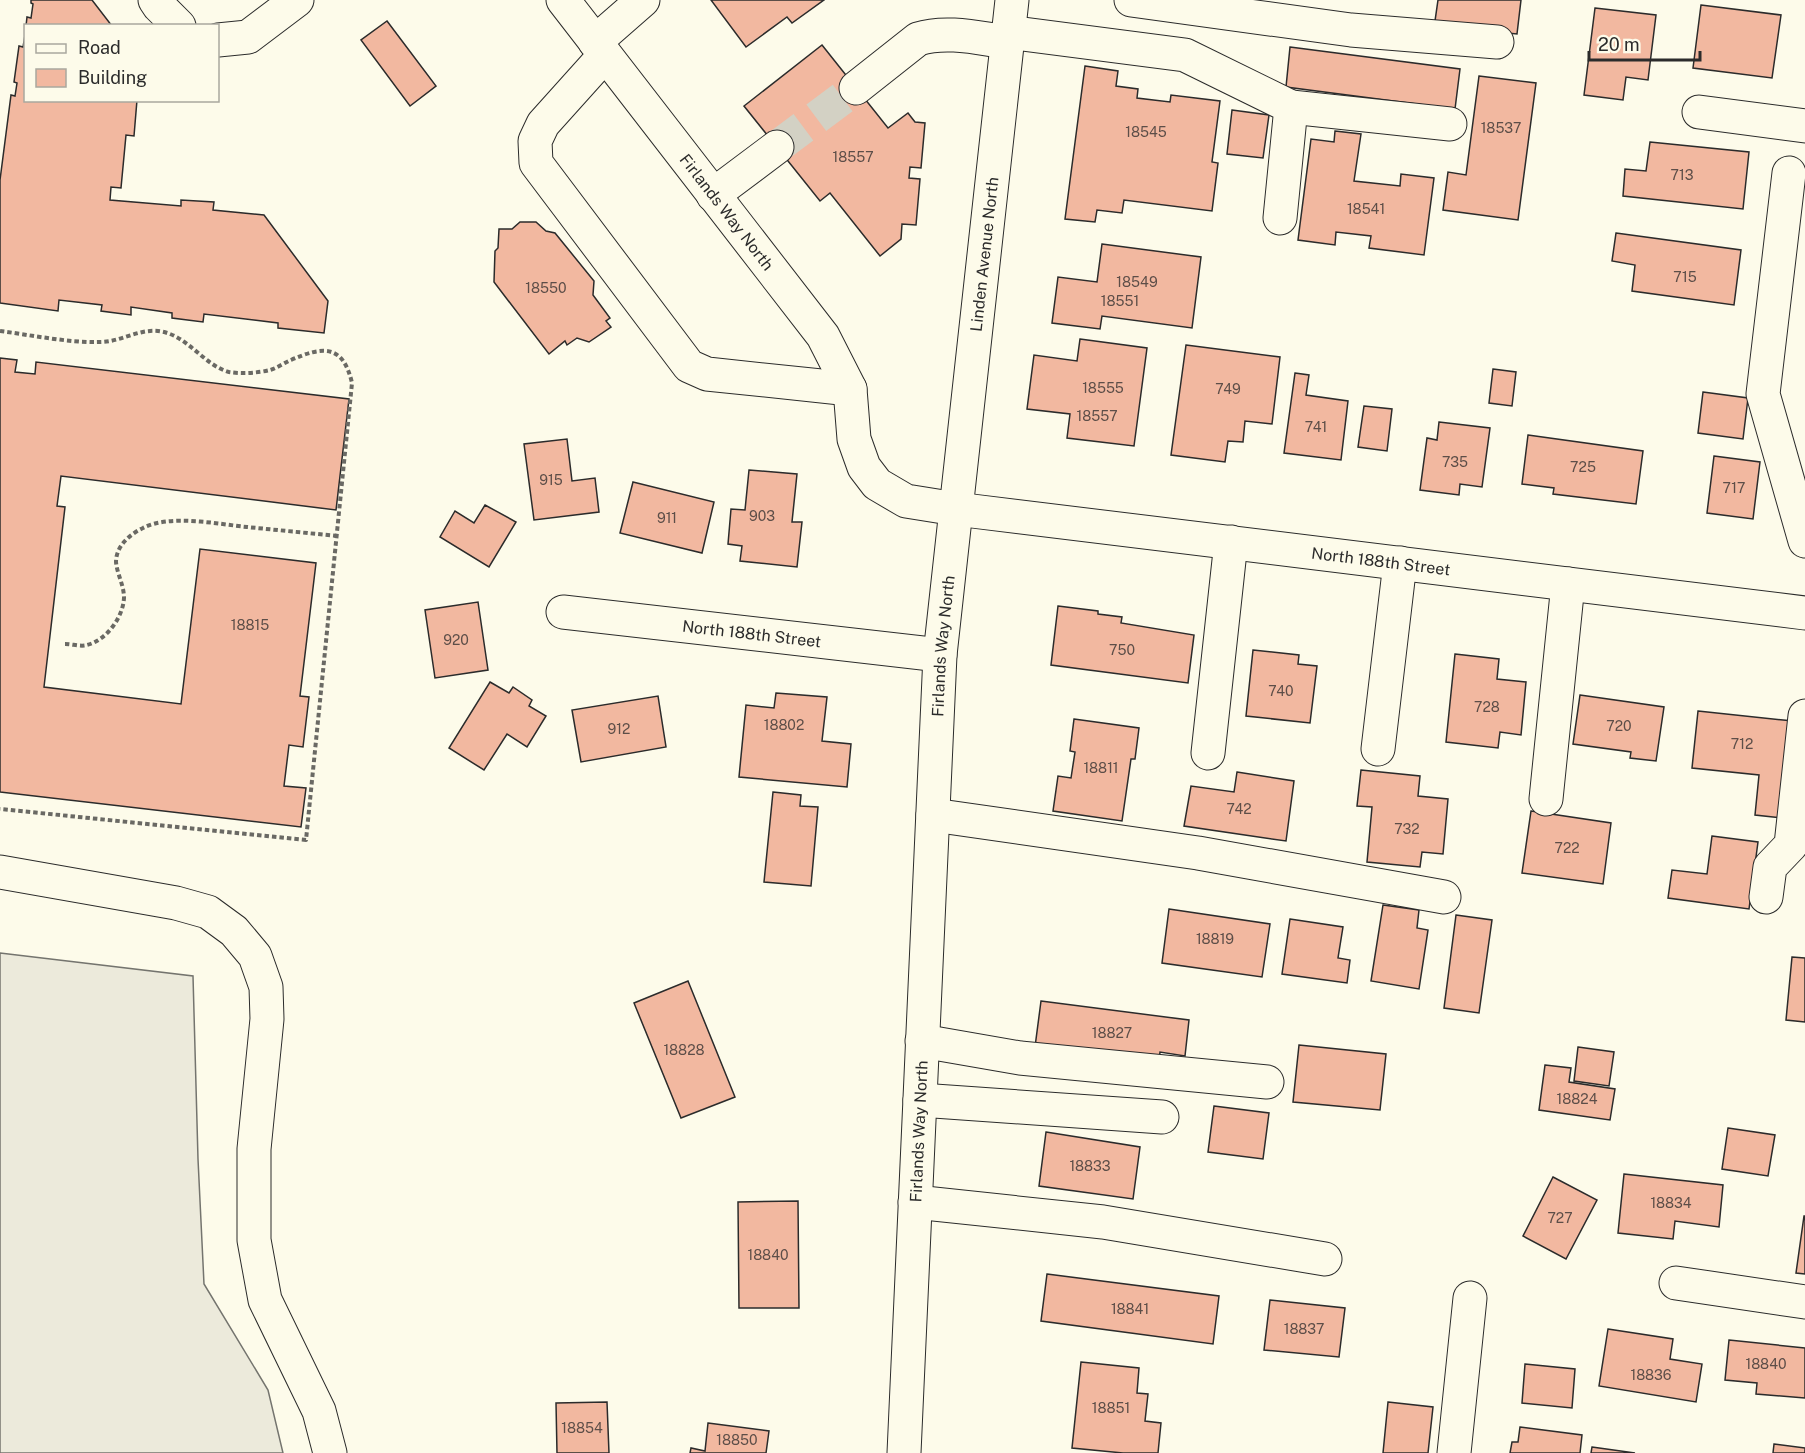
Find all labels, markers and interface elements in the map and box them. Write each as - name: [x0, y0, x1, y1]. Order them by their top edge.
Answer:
- legend: [24, 24, 219, 102]
- scale bar: [1589, 24, 1700, 62]
- text: 20 m: [1598, 34, 1640, 55]
- text: Road: [78, 37, 121, 58]
- text: Building: [78, 67, 147, 88]
- house number: 18537: [1481, 120, 1521, 136]
- house number: 18545: [1125, 124, 1167, 140]
- house number: 18557: [832, 149, 874, 165]
- street label: Firlands Way North: [676, 150, 778, 274]
- house number: 713: [1670, 167, 1694, 183]
- street label: Linden Avenue North: [966, 176, 1002, 333]
- house number: 18541: [1347, 201, 1385, 217]
- house number: 715: [1673, 269, 1697, 285]
- house number: 18549: [1116, 274, 1158, 290]
- house number: 18550: [525, 280, 567, 296]
- house number: 18551: [1101, 293, 1139, 309]
- house number: 18555: [1082, 380, 1124, 396]
- house number: 749: [1215, 381, 1241, 397]
- house number: 18557: [1076, 408, 1118, 424]
- house number: 741: [1305, 419, 1327, 435]
- house number: 735: [1442, 454, 1468, 470]
- house number: 725: [1570, 459, 1596, 475]
- house number: 915: [539, 472, 563, 488]
- house number: 717: [1723, 480, 1745, 496]
- house number: 903: [749, 508, 775, 524]
- house number: 911: [657, 510, 677, 526]
- street label: North 188th Street: [1310, 543, 1451, 579]
- street label: Firlands Way North: [928, 574, 958, 717]
- street label: North 188th Street: [681, 616, 822, 651]
- house number: 18815: [231, 617, 269, 633]
- house number: 920: [443, 632, 469, 648]
- house number: 750: [1109, 642, 1135, 658]
- house number: 740: [1268, 683, 1294, 699]
- house number: 728: [1474, 699, 1500, 715]
- house number: 18802: [764, 717, 804, 733]
- house number: 720: [1606, 718, 1632, 734]
- house number: 912: [608, 721, 630, 737]
- house number: 712: [1731, 736, 1753, 752]
- house number: 18811: [1083, 760, 1119, 776]
- house number: 742: [1226, 801, 1252, 817]
- house number: 732: [1394, 821, 1420, 837]
- house number: 722: [1554, 840, 1580, 856]
- house number: 18819: [1196, 931, 1234, 947]
- house number: 18827: [1092, 1025, 1132, 1041]
- house number: 18828: [663, 1042, 705, 1058]
- street label: Firlands Way North: [906, 1060, 931, 1203]
- house number: 18824: [1557, 1091, 1598, 1107]
- house number: 18833: [1069, 1158, 1111, 1174]
- house number: 18834: [1650, 1195, 1692, 1211]
- house number: 727: [1547, 1210, 1573, 1226]
- house number: 18840: [747, 1247, 789, 1263]
- house number: 18841: [1111, 1301, 1149, 1317]
- house number: 18837: [1284, 1321, 1324, 1337]
- house number: 18840: [1745, 1356, 1787, 1372]
- house number: 18836: [1630, 1367, 1672, 1383]
- house number: 18851: [1092, 1400, 1130, 1416]
- house number: 18854: [561, 1420, 603, 1436]
- house number: 18850: [716, 1432, 758, 1448]

